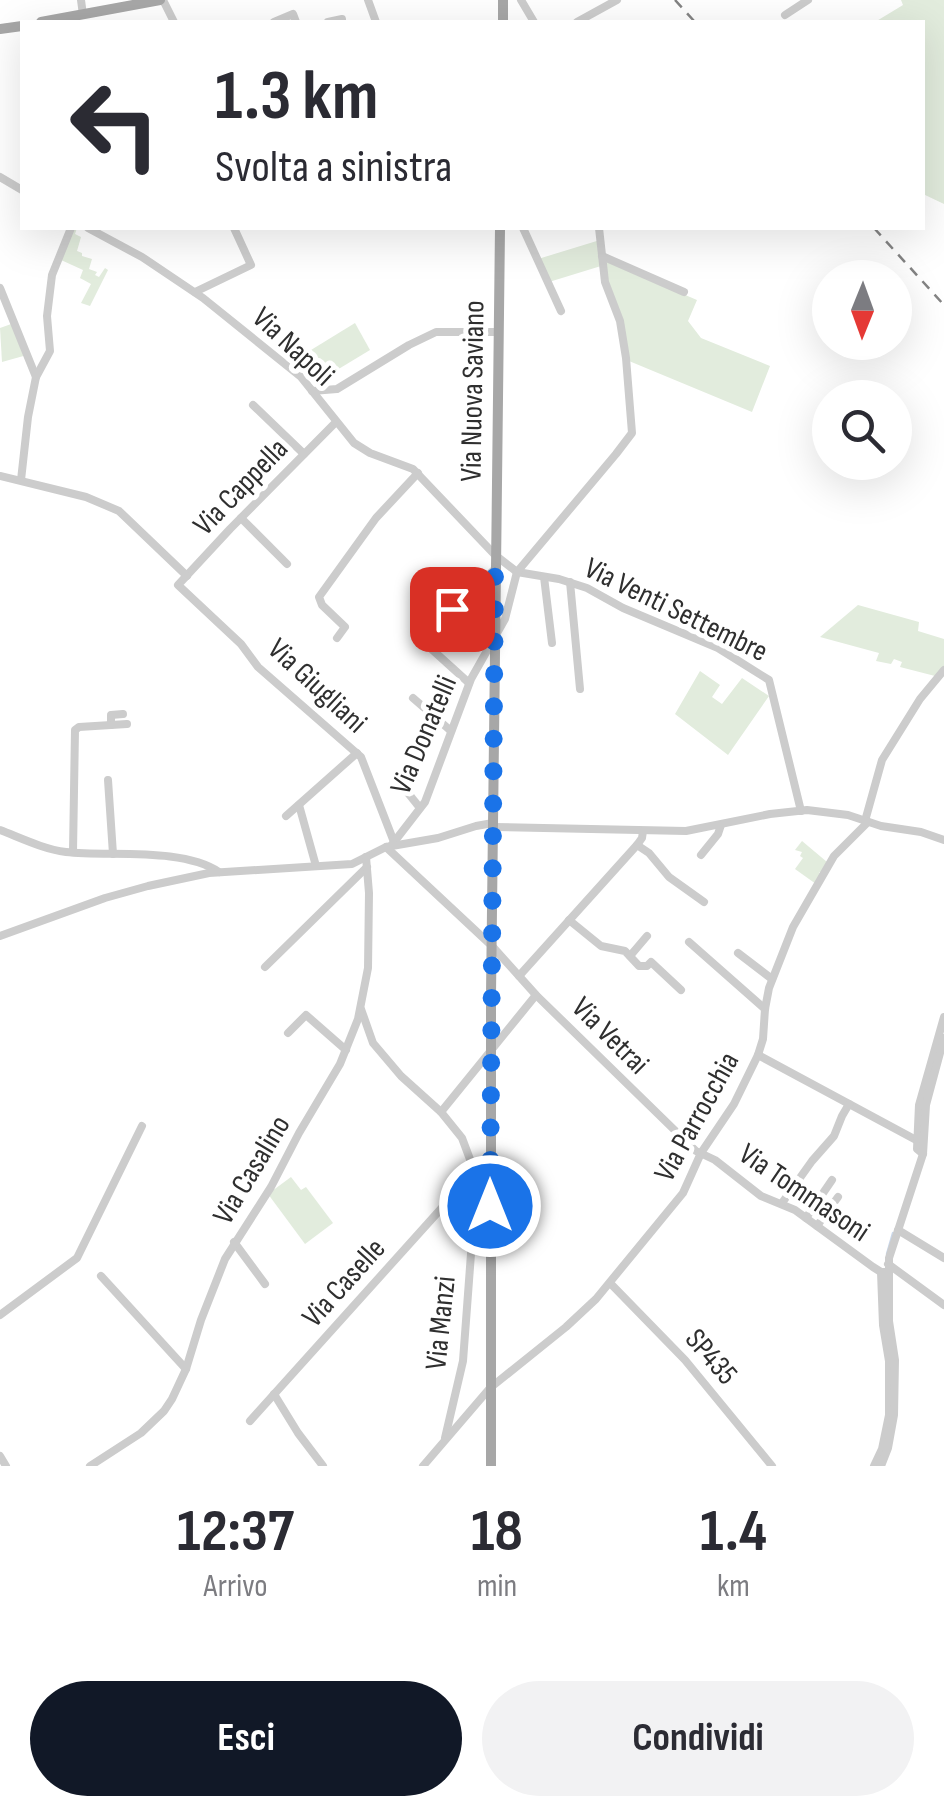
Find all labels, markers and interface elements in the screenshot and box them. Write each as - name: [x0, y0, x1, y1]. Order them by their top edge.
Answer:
- text: 1.3 km: [215, 55, 378, 139]
- icon: left: [50, 60, 180, 190]
- text: Svolta a sinistra: [215, 140, 452, 195]
- north arrow: [812, 260, 912, 360]
- map controls: [812, 260, 912, 480]
- street label: Via Napoli: [245, 300, 341, 394]
- street label: Via Nuova Saviano: [453, 300, 493, 482]
- button: search: [812, 380, 912, 480]
- street label: Via Cappella: [186, 431, 296, 543]
- street label: Via Venti Settembre: [579, 550, 773, 670]
- pin: [410, 567, 495, 652]
- icon: arrive: [425, 582, 480, 637]
- street label: Via Giugliani: [260, 631, 374, 741]
- street label: Via Donatelli: [383, 670, 465, 800]
- street label: Via Vetrai: [564, 990, 656, 1082]
- street label: Via Parrocchia: [647, 1046, 747, 1188]
- street label: Via Casalino: [206, 1109, 298, 1231]
- street label: Via Tommasoni: [732, 1136, 876, 1250]
- position arrow: [438, 1154, 542, 1258]
- street label: Via Caselle: [295, 1231, 393, 1335]
- street label: Via Manzi: [418, 1274, 464, 1372]
- street label: SP435: [677, 1322, 745, 1392]
- text: 12:37: [177, 1496, 294, 1568]
- text: 18: [471, 1496, 523, 1568]
- text: 1.4: [700, 1496, 767, 1568]
- text: Arrivo: [204, 1567, 268, 1606]
- text: min: [477, 1567, 517, 1606]
- text: km: [717, 1567, 750, 1606]
- button: Esci: [30, 1681, 462, 1796]
- button: Condividi: [482, 1681, 914, 1796]

